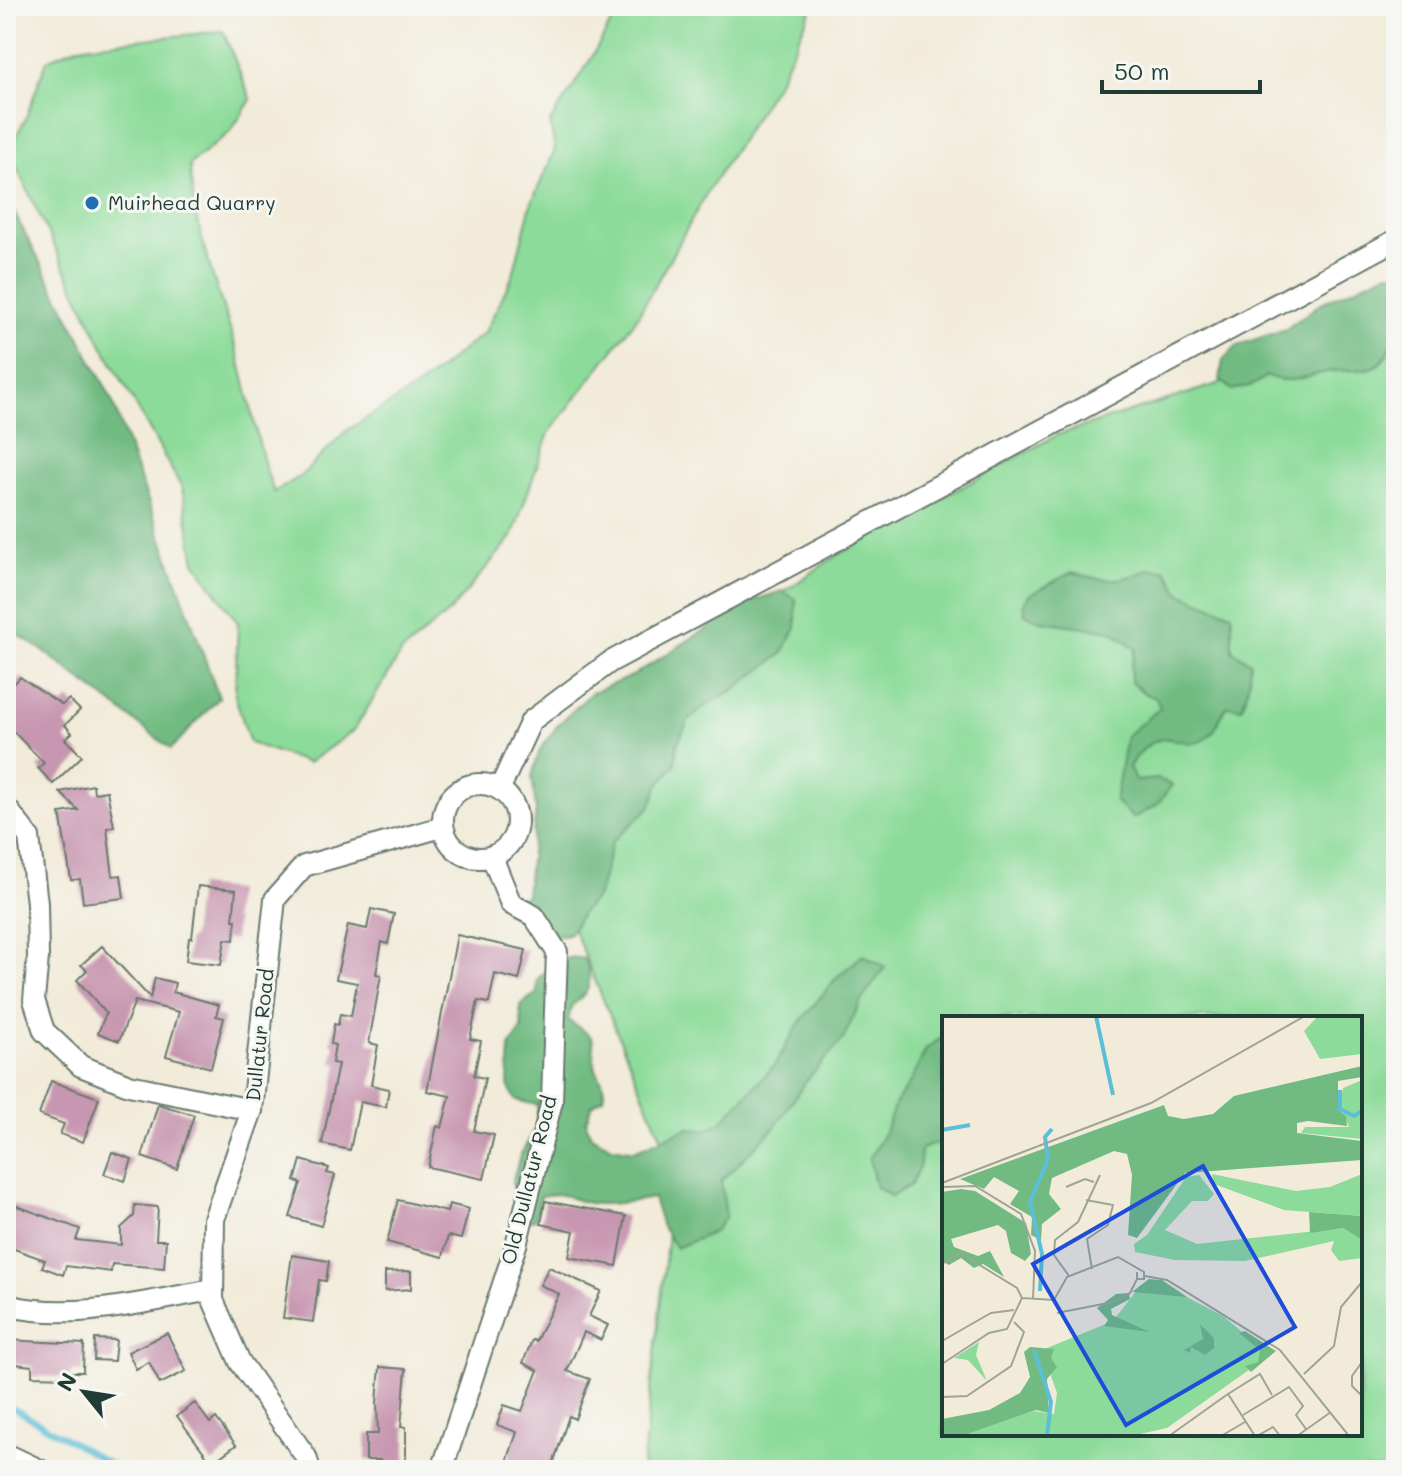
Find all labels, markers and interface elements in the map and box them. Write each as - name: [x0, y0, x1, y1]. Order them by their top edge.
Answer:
- scale bar: [1102, 44, 1260, 94]
- text: 50 m: [1114, 55, 1170, 86]
- place label: Muirhead Quarry: [108, 189, 276, 215]
- marker: Muirhead Quarry: [83, 194, 101, 212]
- street label: Dullatur Road: [239, 967, 279, 1102]
- inset map: [942, 1016, 1362, 1436]
- street label: Old Dullatur Road: [494, 1093, 562, 1267]
- north arrow: [44, 1352, 124, 1432]
- text: N: [50, 1367, 83, 1396]

